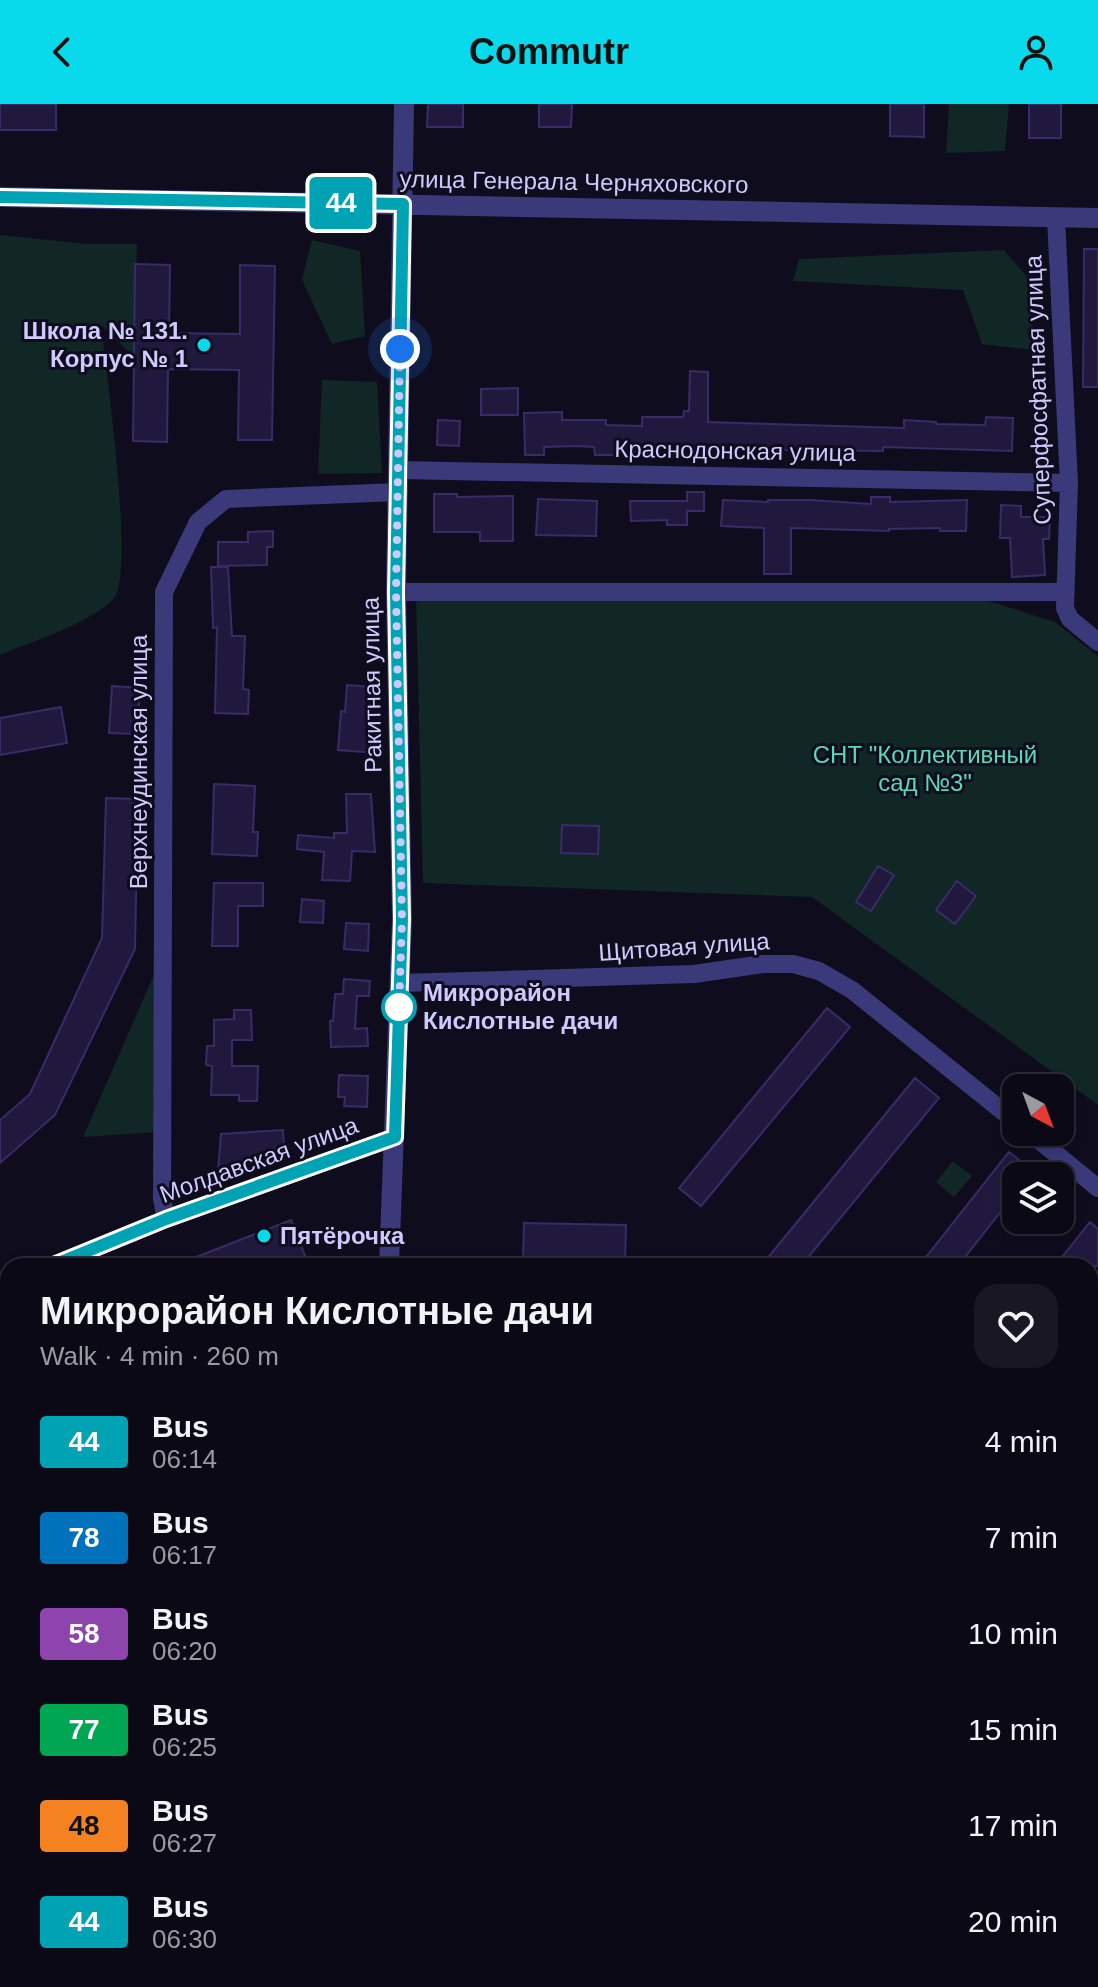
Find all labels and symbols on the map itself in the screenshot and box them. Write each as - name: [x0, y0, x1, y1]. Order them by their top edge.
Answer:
- street label: улица Генерала Черняховского: [399, 165, 749, 198]
- line badge: 44: [305, 177, 377, 229]
- street label: Суперфосфатная улица: [1019, 254, 1056, 525]
- place label: Школа № 131. Корпус № 1: [23, 317, 188, 372]
- your location: [380, 329, 420, 369]
- marker: Школа № 131. Корпус № 1: [195, 336, 213, 354]
- street label: Краснодонская улица: [614, 435, 857, 466]
- street label: Ракитная улица: [356, 596, 387, 773]
- street label: Верхнеудинская улица: [125, 634, 152, 889]
- park label: СНТ "Коллективный сад №3": [813, 741, 1037, 796]
- street label: Щитовая улица: [598, 927, 771, 966]
- place label: Микрорайон Кислотные дачи: [423, 979, 618, 1034]
- marker: Микрорайон Кислотные дачи: [382, 990, 416, 1024]
- north arrow: [1002, 1074, 1074, 1146]
- street label: Молдавская улица: [156, 1111, 362, 1208]
- place label: Пятёрочка: [280, 1222, 405, 1249]
- marker: Пятёрочка: [255, 1227, 273, 1245]

